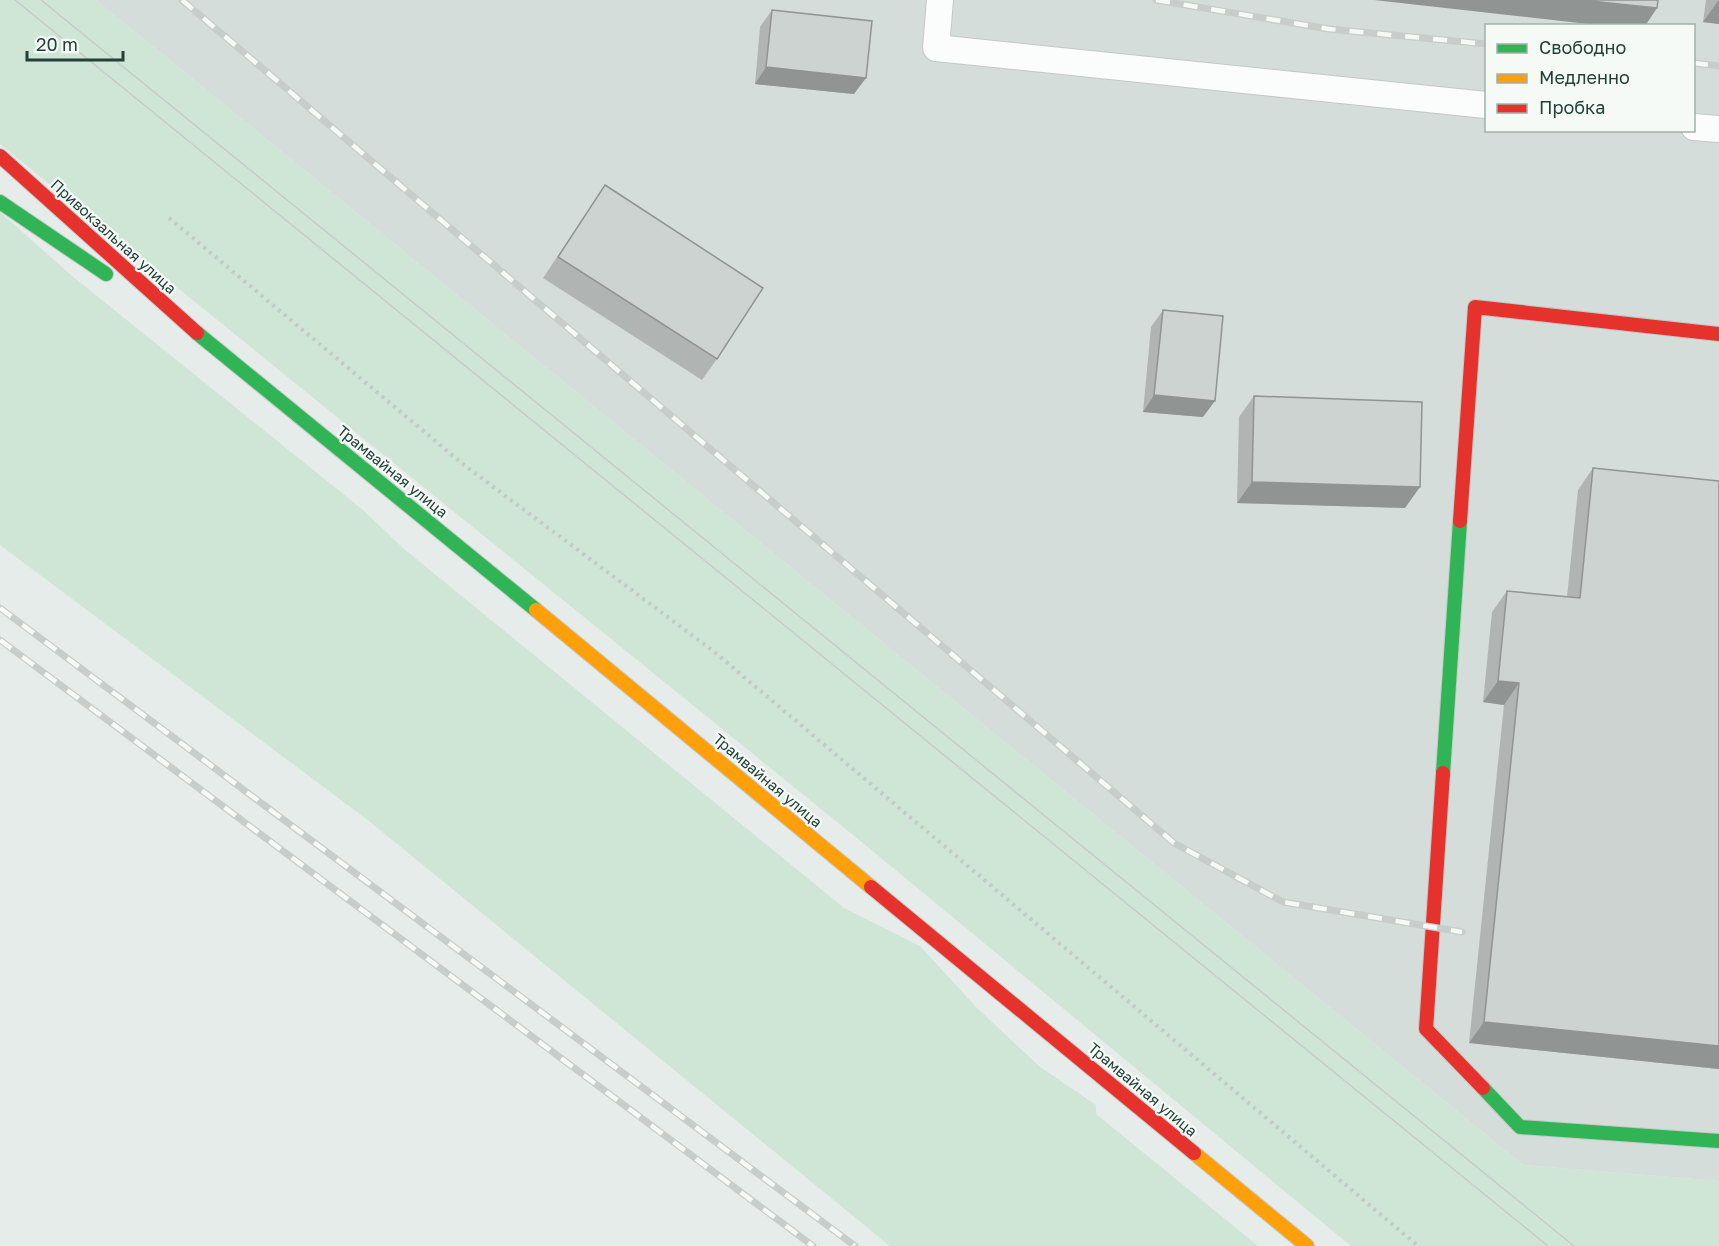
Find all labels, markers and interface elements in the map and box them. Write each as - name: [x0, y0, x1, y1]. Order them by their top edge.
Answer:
- scale bar: [27, 24, 123, 62]
- legend: [1485, 24, 1695, 132]
- text: 20 m: [36, 33, 78, 55]
- text: Свободно: [1539, 36, 1626, 58]
- text: Медленно: [1539, 66, 1630, 88]
- text: Пробка: [1539, 96, 1605, 118]
- street label: Привокзальная улица: [48, 175, 180, 297]
- street label: Трамвайная улица: [334, 421, 452, 521]
- street label: Трамвайная улица: [710, 729, 826, 831]
- street label: Трамвайная улица: [1085, 1038, 1201, 1140]

